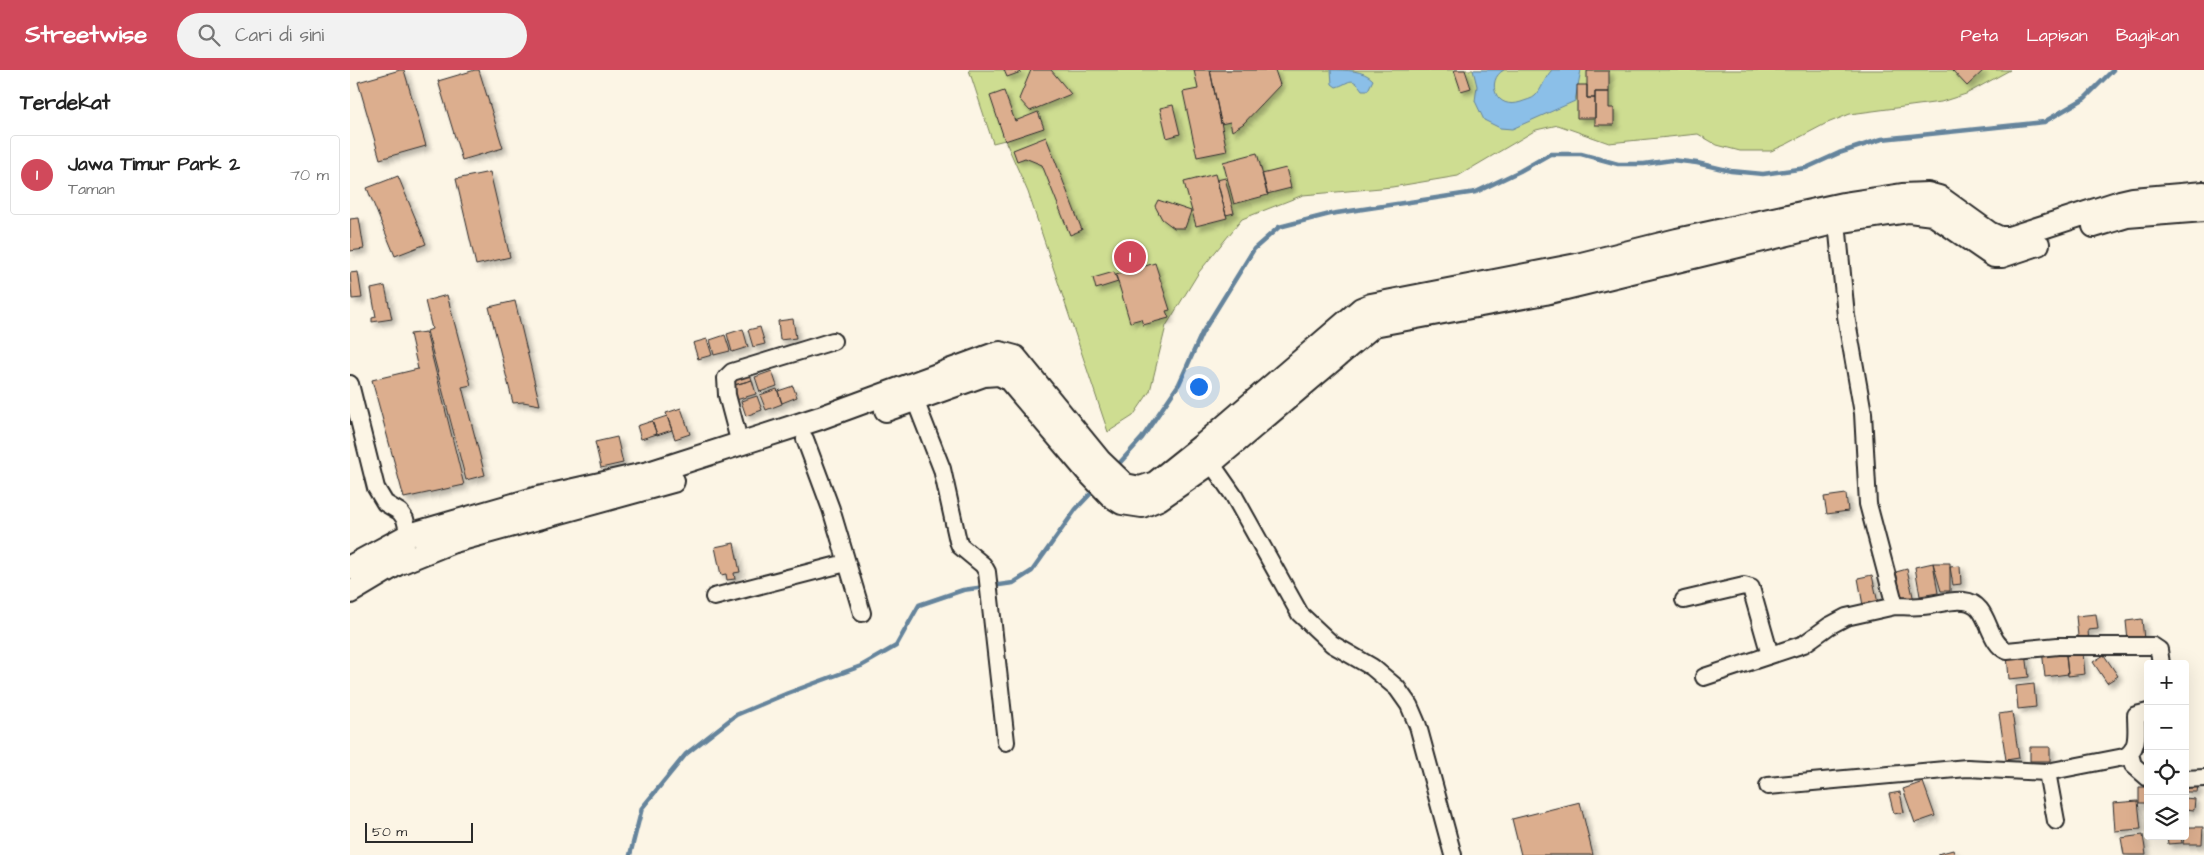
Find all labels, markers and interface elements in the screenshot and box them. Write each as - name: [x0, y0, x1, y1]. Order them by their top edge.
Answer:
- search box: [177, 13, 527, 58]
- text: Streetwise: [25, 18, 147, 52]
- icon: search: [195, 21, 223, 49]
- text: Cari di sini: [235, 22, 324, 49]
- text: Peta: [1961, 23, 1998, 48]
- text: Lapisan: [2026, 23, 2088, 48]
- text: Bagikan: [2116, 23, 2179, 48]
- text: Terdekat: [20, 88, 110, 117]
- text: Jawa Timur Park 2: [68, 151, 240, 178]
- text: 1: [36, 164, 38, 186]
- text: 70 m: [290, 164, 329, 186]
- text: Taman: [68, 178, 115, 200]
- pin: 1: [1114, 238, 1146, 276]
- your location: [1186, 374, 1212, 400]
- map controls: [2144, 660, 2189, 840]
- button: +: [2144, 660, 2189, 705]
- button: −: [2144, 705, 2189, 750]
- button: locate: [2144, 750, 2189, 795]
- button: layers: [2144, 795, 2189, 840]
- scale bar: [365, 820, 472, 843]
- text: 50 m: [372, 822, 407, 842]

